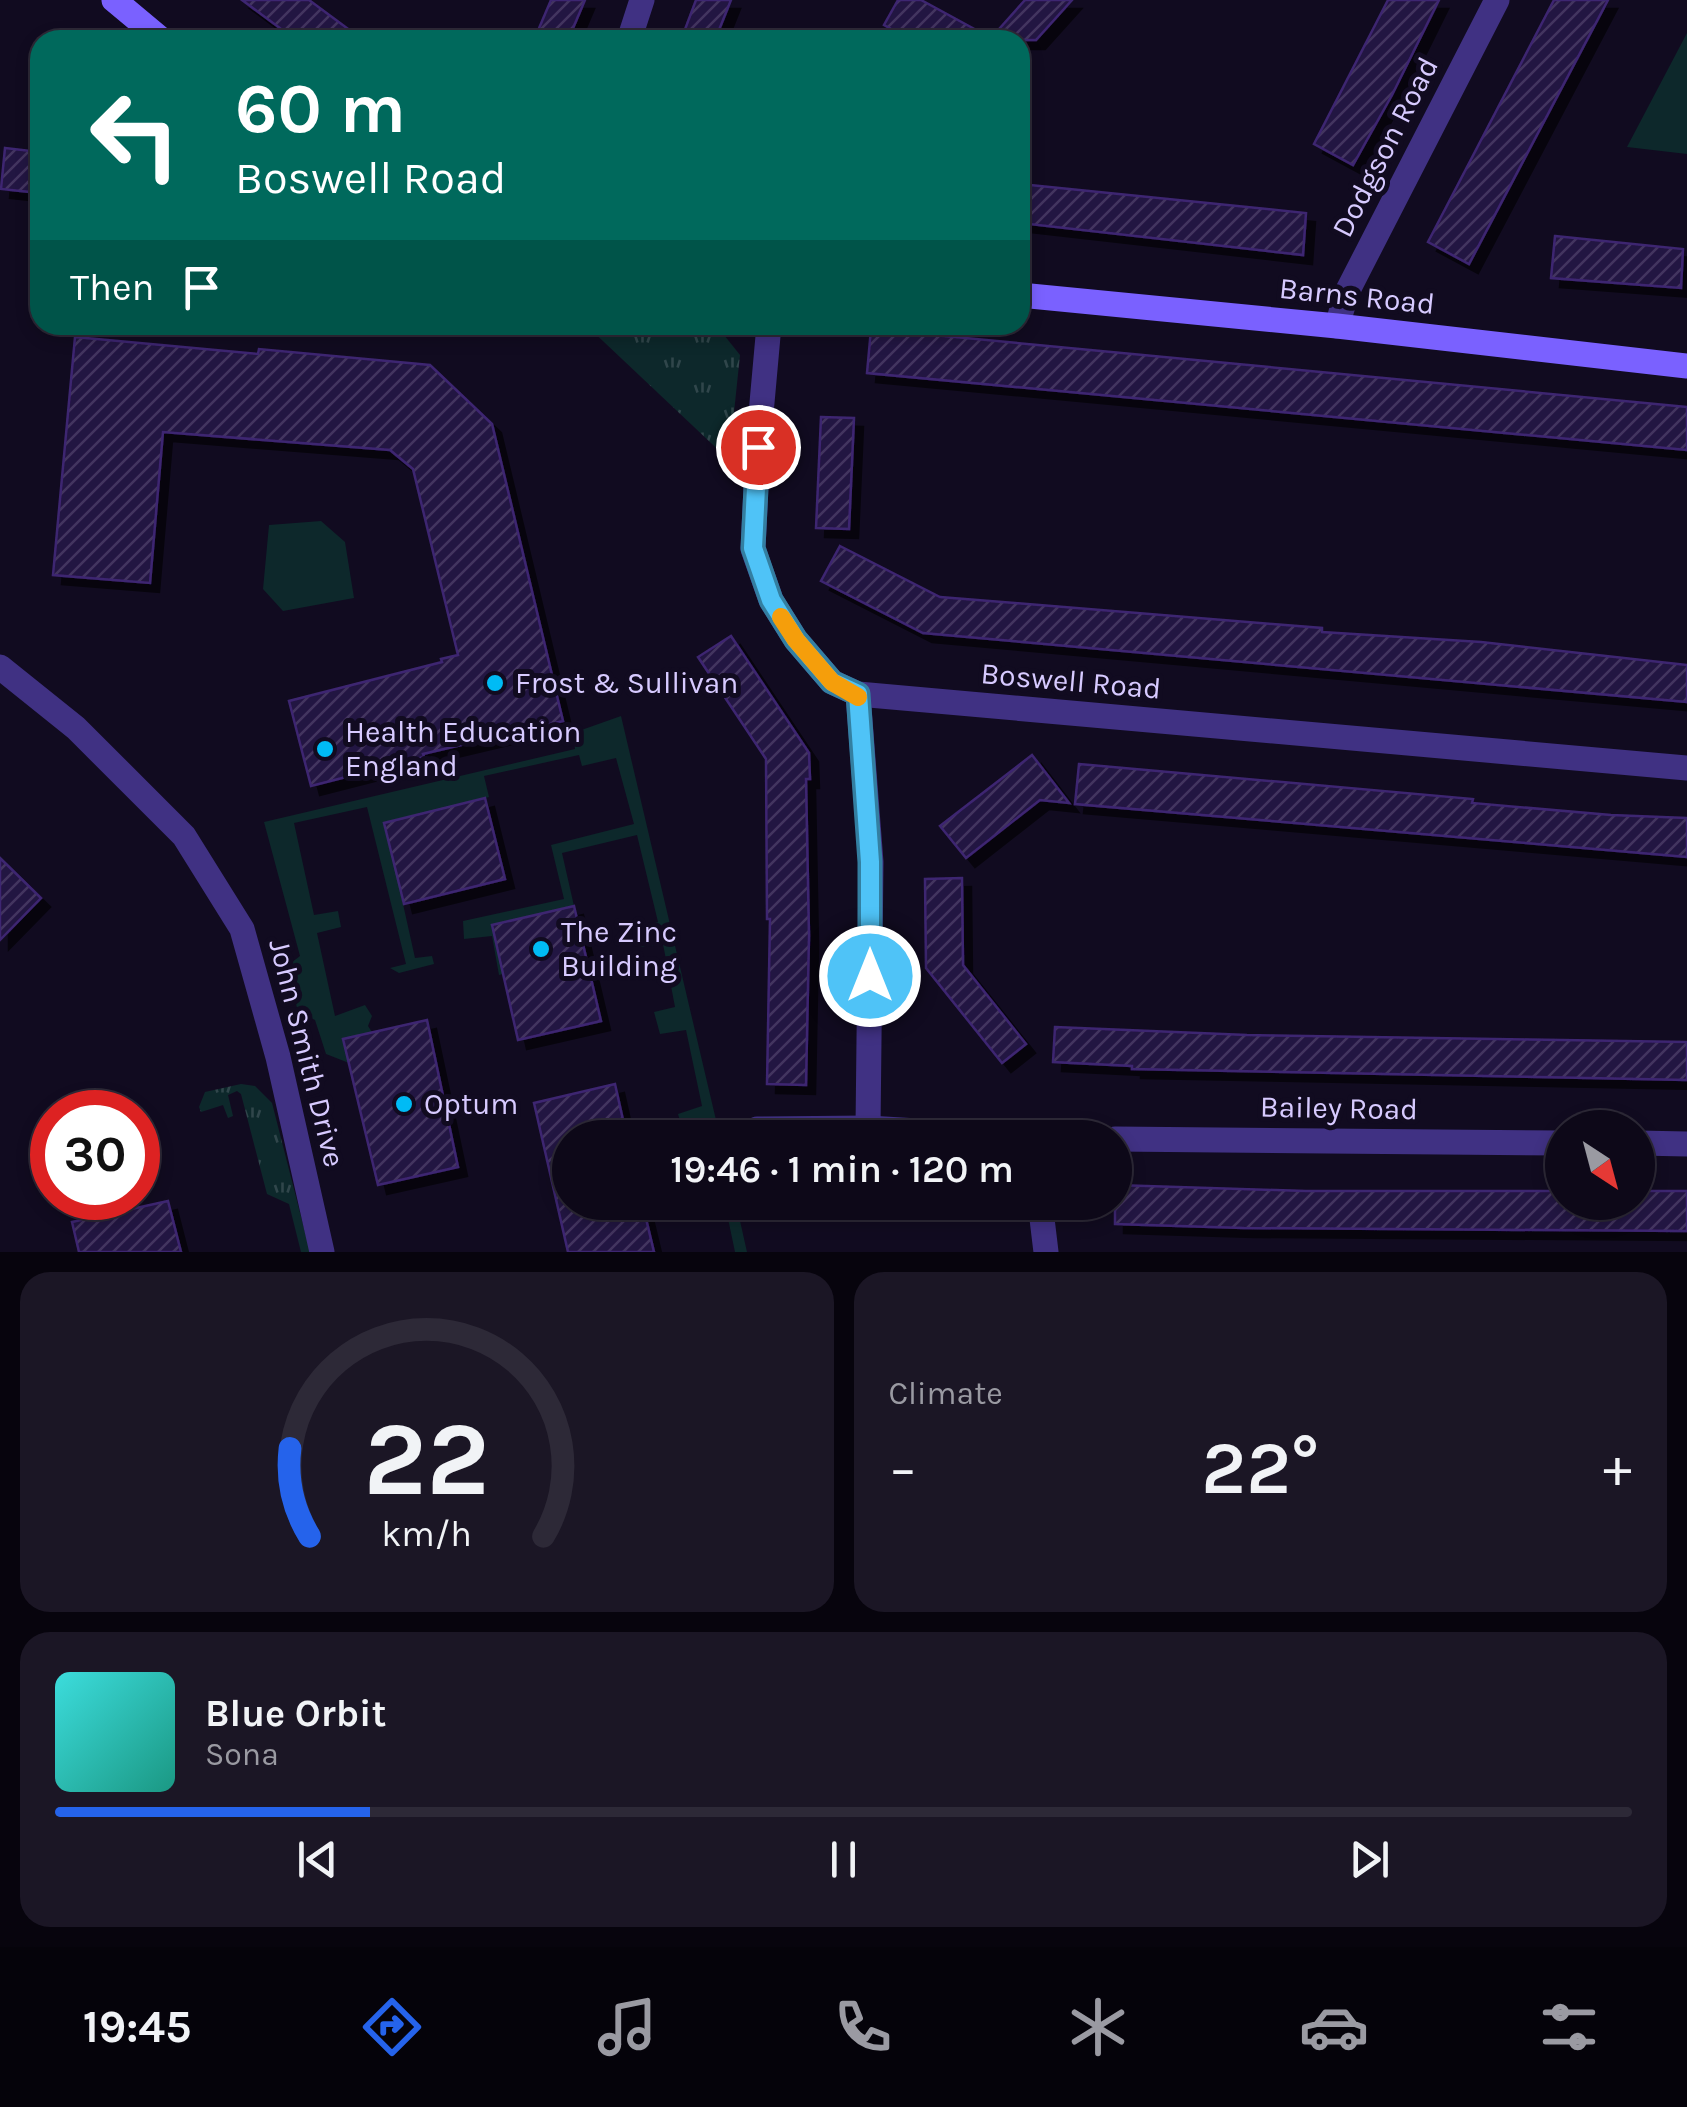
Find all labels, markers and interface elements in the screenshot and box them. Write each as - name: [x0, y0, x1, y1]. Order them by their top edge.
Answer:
- street label: Dodgson Road: [1324, 51, 1446, 243]
- text: 60 m: [235, 68, 406, 150]
- icon: left: [70, 70, 200, 200]
- text: Boswell Road: [235, 152, 506, 204]
- icon: arrive: [174, 260, 229, 315]
- text: Then: [70, 265, 154, 310]
- street label: Barns Road: [1278, 270, 1436, 322]
- pin: [716, 405, 801, 490]
- icon: arrive: [731, 420, 786, 475]
- street label: Boswell Road: [979, 655, 1163, 707]
- place label: Frost & Sullivan: [515, 665, 738, 701]
- marker: Frost & Sullivan: [484, 672, 506, 694]
- place label: Health Education England: [345, 714, 581, 784]
- marker: Health Education England: [314, 738, 336, 760]
- place label: The Zinc Building: [561, 914, 677, 984]
- position arrow: [818, 924, 922, 1028]
- street label: John Smith Drive: [261, 935, 353, 1171]
- marker: The Zinc Building: [530, 938, 552, 960]
- place label: Optum: [424, 1086, 518, 1122]
- street label: Bailey Road: [1260, 1089, 1418, 1127]
- speed limit sign: 30: [30, 1090, 160, 1220]
- marker: Optum: [393, 1093, 415, 1115]
- north arrow: [1545, 1110, 1655, 1220]
- map controls: [1545, 1110, 1655, 1220]
- text: 19:46 · 1 min · 120 m: [670, 1147, 1014, 1192]
- text: Climate: [889, 1375, 1003, 1412]
- text: 22: [364, 1399, 490, 1520]
- text: 22°: [1201, 1424, 1319, 1512]
- text: −: [889, 1436, 917, 1500]
- text: +: [1603, 1436, 1632, 1500]
- text: km/h: [381, 1513, 472, 1555]
- text: Blue Orbit: [205, 1691, 386, 1736]
- text: Sona: [205, 1736, 279, 1773]
- icon: previous: [290, 1832, 345, 1887]
- icon: pause: [816, 1832, 871, 1887]
- icon: next: [1342, 1832, 1397, 1887]
- icon: directions: [357, 1992, 427, 2062]
- icon: music: [592, 1992, 662, 2062]
- icon: phone: [828, 1992, 898, 2062]
- icon: climate: [1063, 1992, 1133, 2062]
- icon: car: [1299, 1992, 1369, 2062]
- icon: filters: [1534, 1992, 1604, 2062]
- text: 19:45: [83, 2001, 191, 2053]

